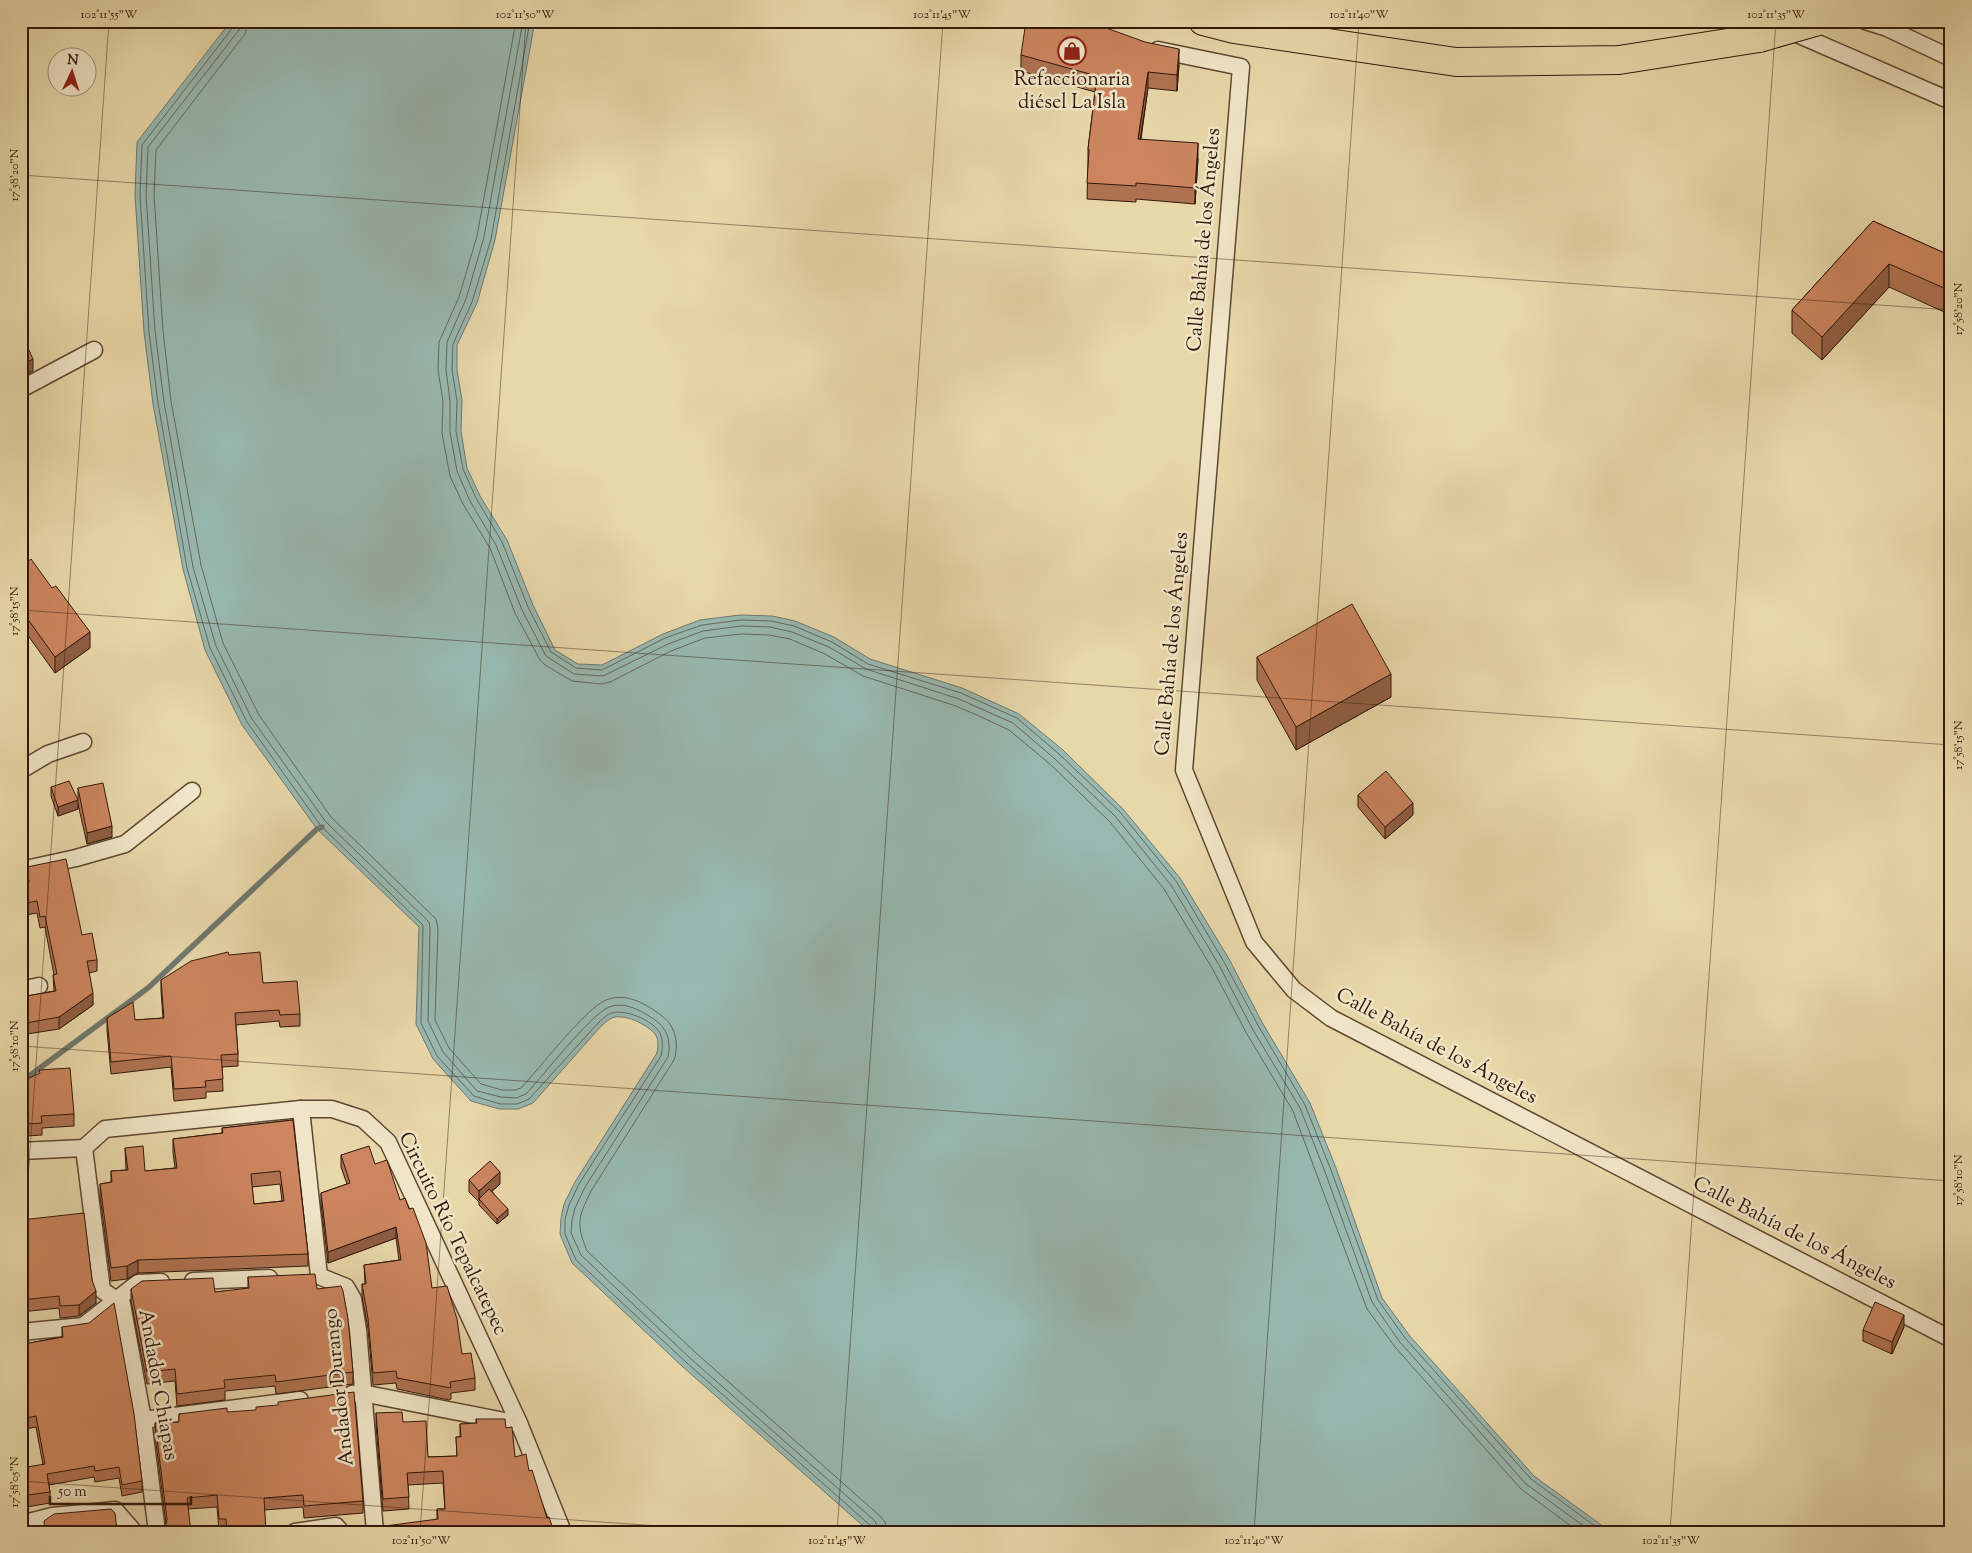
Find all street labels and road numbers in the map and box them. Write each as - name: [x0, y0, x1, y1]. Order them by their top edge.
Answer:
- street label: Calle Bahía de los Ángeles: [1180, 127, 1229, 353]
- street label: Calle Bahía de los Ángeles: [1148, 531, 1197, 757]
- street label: Calle Bahía de los Ángeles: [1330, 981, 1543, 1113]
- street label: Circuito Río Tepalcatepec: [390, 1127, 514, 1341]
- street label: Calle Bahía de los Ángeles: [1687, 1169, 1901, 1298]
- street label: Andador Chiapas: [129, 1307, 185, 1463]
- street label: Andador Durango: [317, 1307, 363, 1467]

